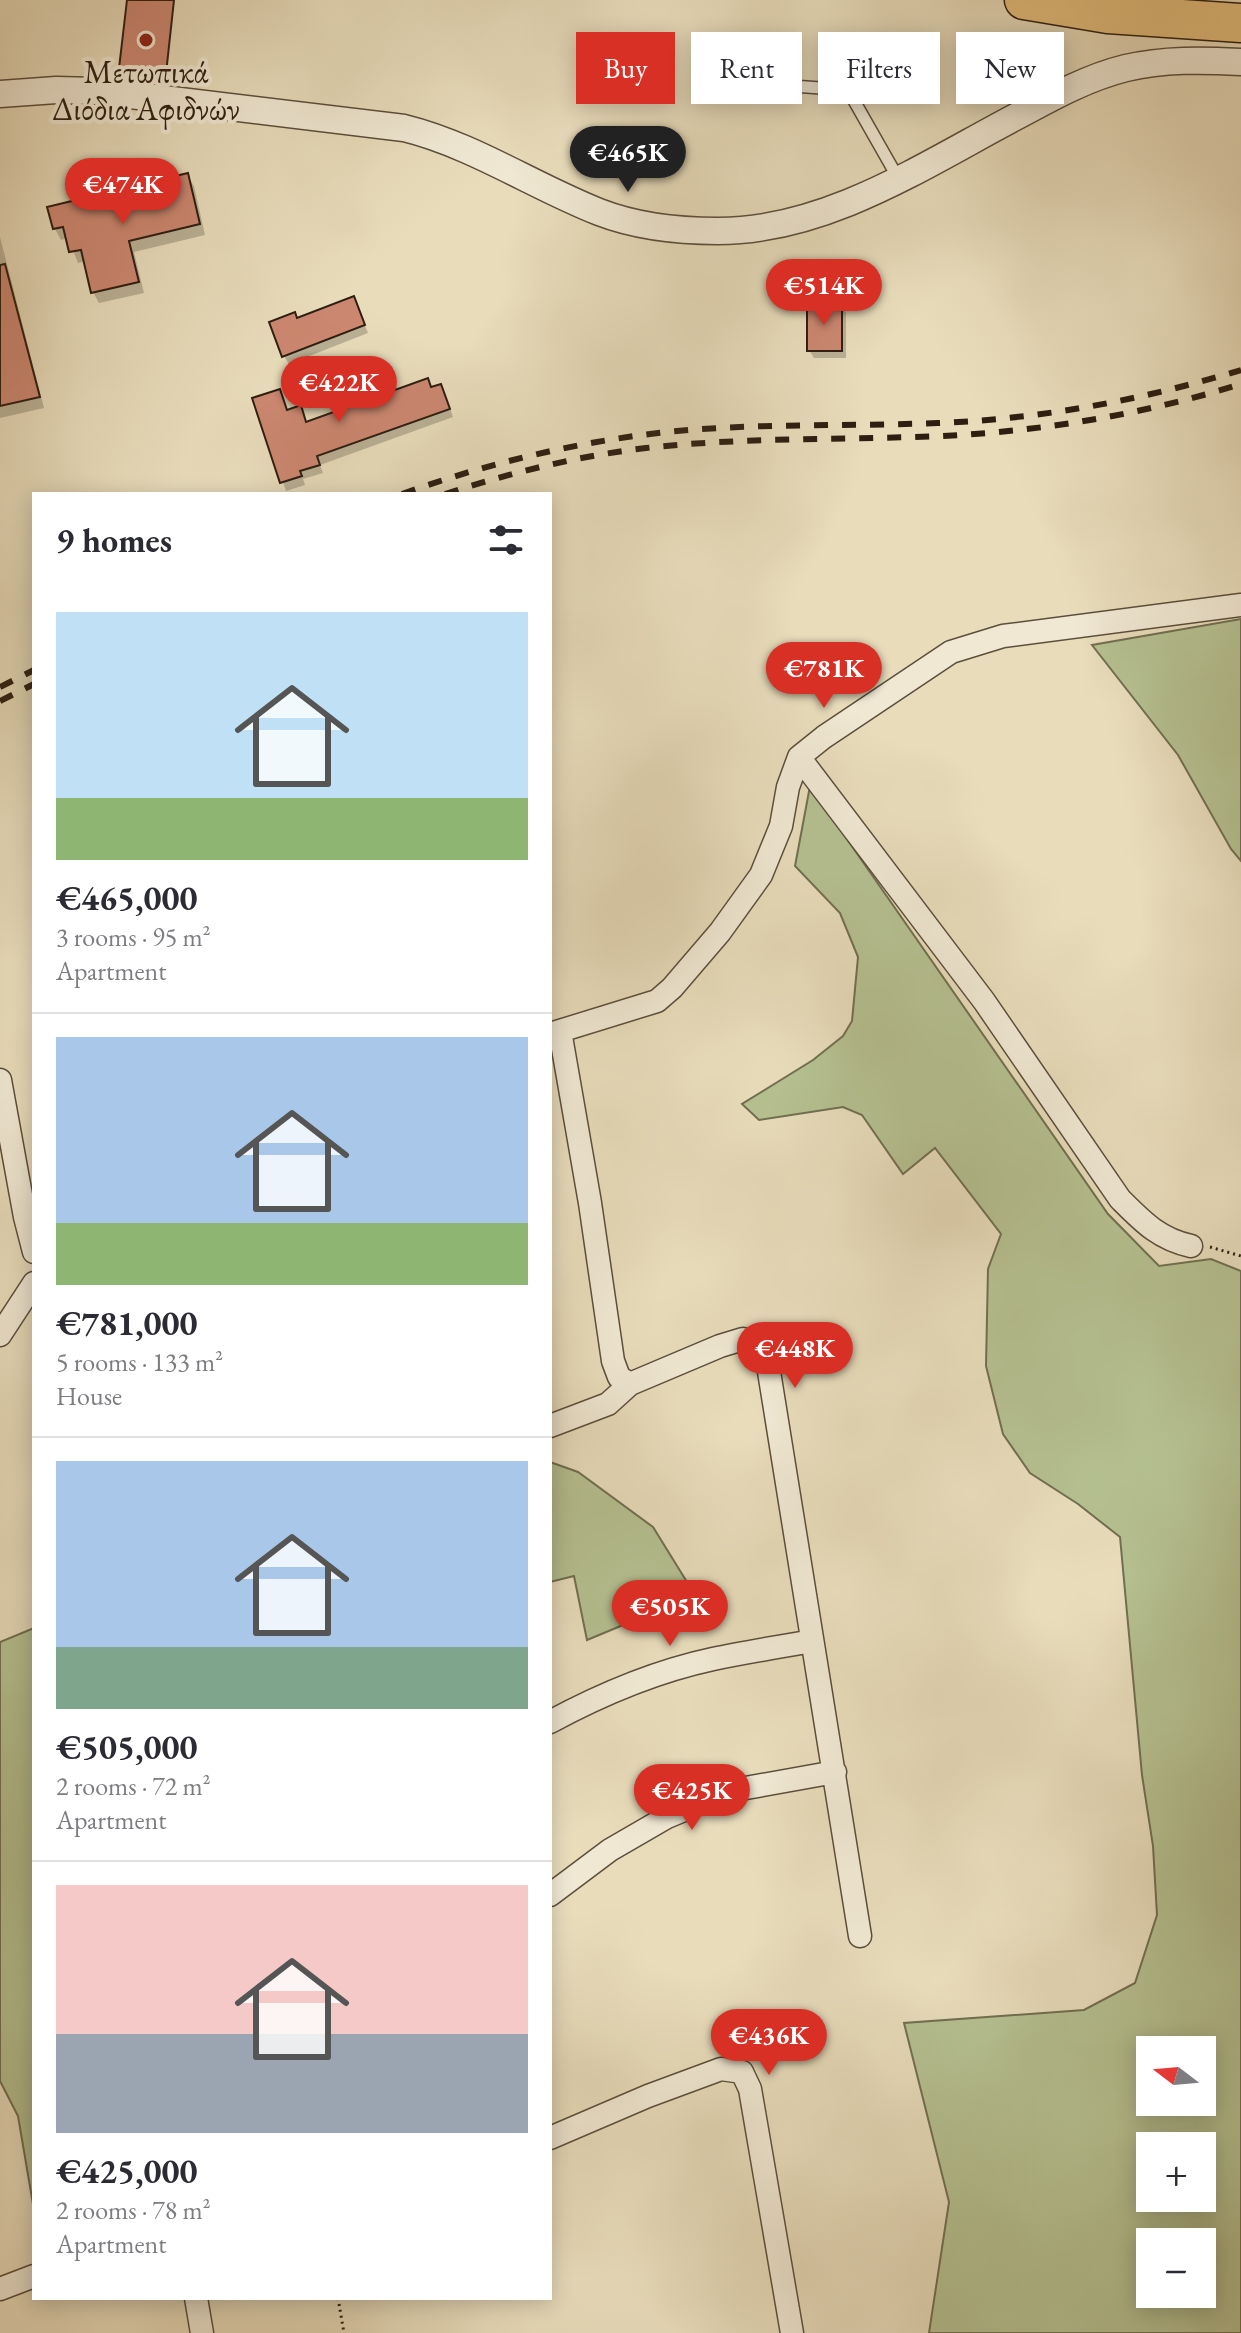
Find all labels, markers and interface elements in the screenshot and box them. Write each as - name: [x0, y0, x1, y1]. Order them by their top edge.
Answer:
- marker: Μετωπικά Διόδια Αφιδνών: [137, 31, 155, 49]
- chip: Buy: [576, 32, 675, 104]
- chip: Rent: [691, 32, 802, 104]
- chip: Filters: [818, 32, 940, 104]
- chip: New: [956, 32, 1064, 104]
- place label: Μετωπικά Διόδια Αφιδνών: [52, 51, 240, 130]
- pin: €465K: [572, 126, 684, 194]
- text: €465K: [588, 135, 668, 169]
- pin: €474K: [67, 158, 179, 226]
- text: €474K: [83, 167, 163, 201]
- pin: €514K: [768, 259, 880, 327]
- text: €514K: [784, 268, 864, 302]
- pin: €422K: [283, 356, 395, 424]
- text: €422K: [299, 365, 379, 399]
- text: 9 homes: [56, 518, 172, 562]
- icon: filters: [484, 518, 528, 562]
- pin: €781K: [768, 642, 880, 710]
- text: €781K: [784, 651, 864, 685]
- icon: home: [220, 664, 364, 808]
- text: €465,000: [56, 876, 197, 920]
- text: 3 rooms · 95 m²: [56, 920, 211, 954]
- text: Apartment: [56, 954, 166, 988]
- icon: home: [220, 1089, 364, 1233]
- text: €781,000: [56, 1301, 197, 1345]
- pin: €448K: [739, 1322, 851, 1390]
- text: €448K: [755, 1331, 835, 1365]
- text: 5 rooms · 133 m²: [56, 1345, 223, 1379]
- text: House: [56, 1379, 122, 1413]
- icon: home: [220, 1513, 364, 1657]
- pin: €505K: [614, 1580, 726, 1648]
- text: €505K: [630, 1589, 710, 1623]
- text: €505,000: [56, 1725, 197, 1769]
- pin: €425K: [636, 1764, 748, 1832]
- text: 2 rooms · 72 m²: [56, 1769, 211, 1803]
- text: €425K: [652, 1773, 732, 1807]
- text: Apartment: [56, 1803, 166, 1837]
- icon: home: [220, 1937, 364, 2081]
- pin: €436K: [713, 2009, 825, 2077]
- text: €436K: [729, 2018, 809, 2052]
- north arrow: [1136, 2036, 1216, 2116]
- map controls: [1136, 2036, 1216, 2308]
- button: +: [1136, 2132, 1216, 2212]
- text: €425,000: [56, 2149, 197, 2193]
- text: 2 rooms · 78 m²: [56, 2193, 211, 2227]
- text: Apartment: [56, 2227, 166, 2261]
- button: −: [1136, 2228, 1216, 2308]

